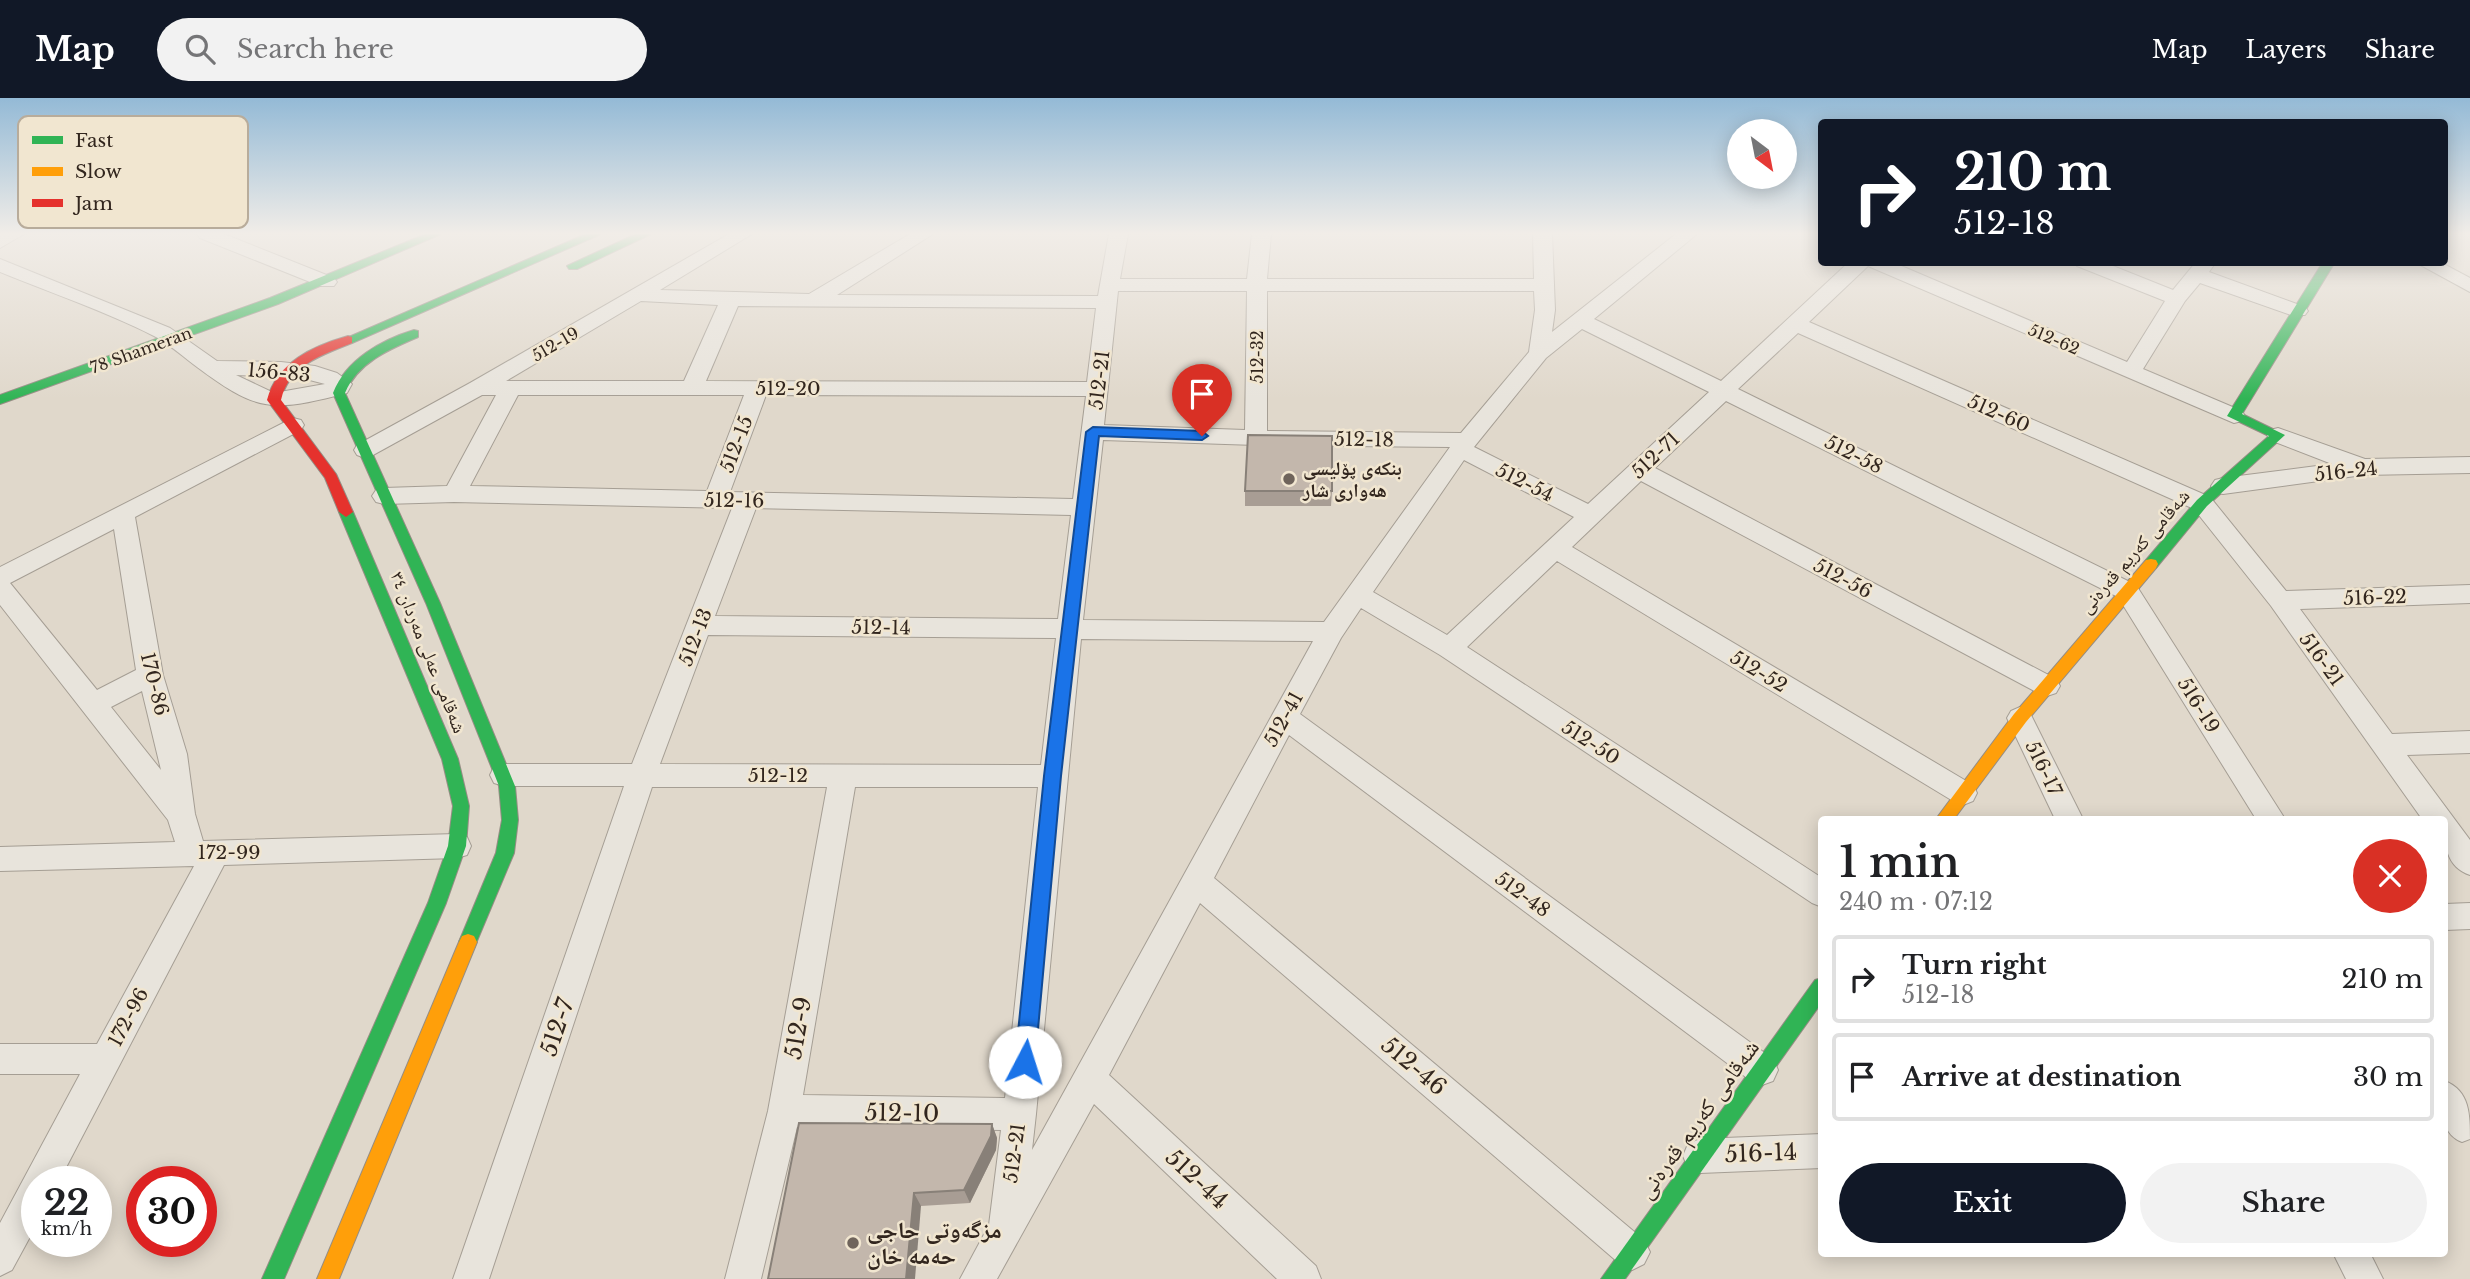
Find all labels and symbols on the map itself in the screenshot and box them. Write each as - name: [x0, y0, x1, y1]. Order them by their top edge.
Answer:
- legend: [18, 116, 248, 228]
- north arrow: [1727, 119, 1797, 189]
- text: Fast: [75, 129, 114, 152]
- text: Slow: [75, 160, 122, 183]
- text: Jam: [72, 192, 113, 215]
- street label: 512-62: [2025, 319, 2083, 359]
- street label: 78 Shameran: [88, 322, 194, 378]
- street label: 512-19: [528, 323, 582, 365]
- street label: 512-32: [1247, 330, 1267, 384]
- street label: 512-21: [1084, 349, 1115, 411]
- street label: 156-83: [246, 358, 312, 387]
- pin: [1172, 364, 1232, 436]
- street label: 512-20: [755, 377, 821, 400]
- street label: 512-60: [1964, 390, 2033, 437]
- street label: 512-15: [715, 412, 758, 476]
- street label: 512-18: [1334, 427, 1394, 452]
- street label: 512-71: [1626, 427, 1684, 483]
- street label: 512-58: [1821, 430, 1887, 479]
- place label: بنکەی پۆلیسی هەواری شار: [1302, 457, 1402, 502]
- street label: 516-24: [2313, 457, 2379, 486]
- street label: 512-54: [1492, 458, 1557, 507]
- marker: بنکەی پۆلیسی هەواری شار: [1281, 471, 1297, 487]
- street label: شەقامی کەریم قەرەنی: [2074, 485, 2195, 619]
- street label: 512-16: [704, 488, 764, 513]
- street label: 512-56: [1810, 554, 1876, 603]
- street label: شەقامی عەلی مەردان ٣٤: [386, 568, 471, 736]
- street label: 516-22: [2343, 585, 2407, 610]
- street label: 512-13: [674, 605, 717, 669]
- street label: 512-14: [851, 615, 911, 640]
- street label: 516-21: [2295, 628, 2349, 691]
- street label: 512-52: [1726, 646, 1791, 697]
- street label: 170-86: [136, 650, 173, 718]
- street label: 516-19: [2173, 673, 2224, 737]
- street label: 512-41: [1259, 688, 1308, 751]
- street label: 512-50: [1558, 715, 1624, 770]
- street label: 516-17: [2020, 737, 2067, 800]
- street label: 512-12: [748, 764, 808, 787]
- street label: 172-99: [198, 841, 260, 864]
- street label: 512-48: [1491, 867, 1555, 922]
- street label: 172-96: [104, 984, 153, 1050]
- street label: 512-7: [534, 994, 580, 1060]
- street label: 512-9: [779, 995, 817, 1061]
- position arrow: [988, 1025, 1062, 1099]
- street label: 512-46: [1376, 1031, 1452, 1101]
- street label: شەقامی کەریم قەرەنی: [1631, 1034, 1767, 1205]
- street label: 512-10: [864, 1098, 940, 1128]
- street label: 512-21: [999, 1122, 1030, 1184]
- street label: 516-14: [1724, 1138, 1798, 1168]
- street label: 512-44: [1160, 1143, 1234, 1215]
- speed limit sign: 30: [126, 1166, 217, 1257]
- place label: مزگەوتی حاجی حەمە خان: [867, 1216, 1002, 1270]
- marker: مزگەوتی حاجی حەمە خان: [845, 1235, 861, 1251]

